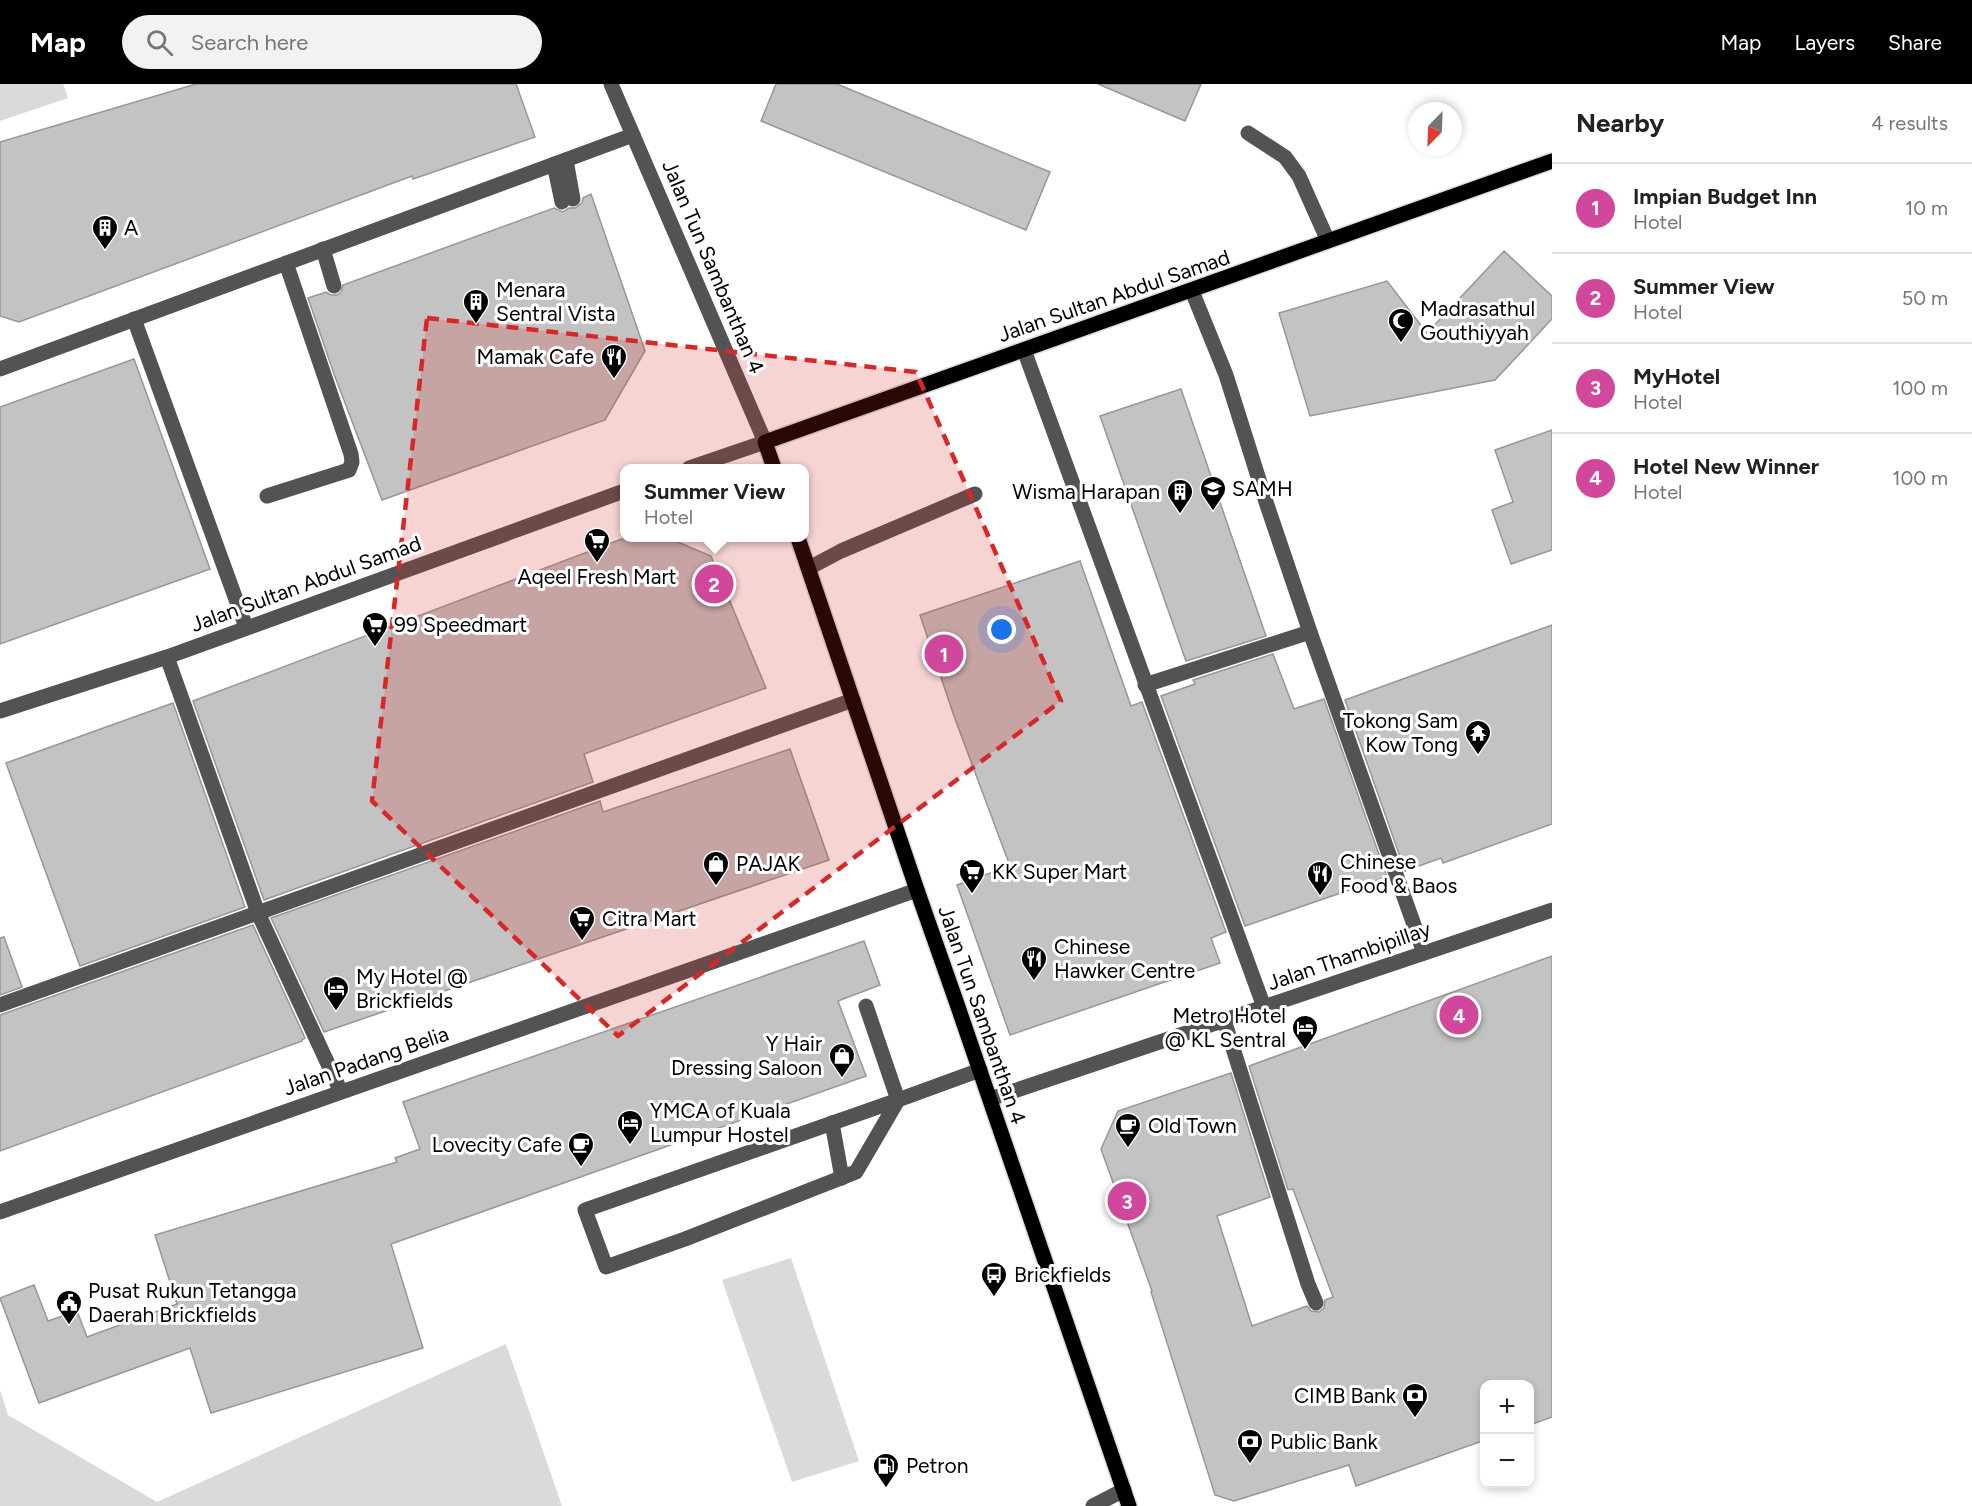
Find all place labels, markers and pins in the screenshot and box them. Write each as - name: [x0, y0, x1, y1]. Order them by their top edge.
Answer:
- building icon: A: [90, 213, 120, 251]
- place label: A: [124, 215, 138, 240]
- place label: Menara Sentral Vista: [496, 277, 615, 326]
- building icon: Menara Sentral Vista: [461, 287, 491, 325]
- place label: Madrasathul Gouthiyyah: [1420, 296, 1535, 345]
- mosque icon: Madrasathul Gouthiyyah: [1386, 306, 1416, 344]
- restaurant icon: Mamak Cafe: [599, 342, 629, 380]
- place label: Mamak Cafe: [477, 344, 594, 369]
- school or university icon: SAMH: [1198, 474, 1228, 512]
- place label: SAMH: [1232, 476, 1293, 501]
- building icon: Wisma Harapan: [1165, 477, 1195, 515]
- place label: Wisma Harapan: [1012, 479, 1160, 504]
- supermarket icon: Aqeel Fresh Mart: [582, 526, 612, 564]
- pin: 2: [694, 562, 734, 606]
- place label: Aqeel Fresh Mart: [518, 564, 677, 589]
- supermarket icon: 99 Speedmart: [360, 610, 390, 648]
- place label: 99 Speedmart: [394, 612, 527, 637]
- pin: 1: [924, 632, 964, 676]
- place label: Tokong Sam Kow Tong: [1343, 708, 1458, 757]
- temple icon: Tokong Sam Kow Tong: [1463, 718, 1493, 756]
- shop icon: PAJAK: [701, 849, 731, 887]
- place label: Chinese Food & Baos: [1340, 849, 1457, 898]
- place label: PAJAK: [736, 851, 800, 876]
- supermarket icon: KK Super Mart: [957, 857, 987, 895]
- place label: KK Super Mart: [992, 859, 1127, 884]
- restaurant icon: Chinese Food & Baos: [1305, 859, 1335, 897]
- supermarket icon: Citra Mart: [567, 904, 597, 942]
- place label: Citra Mart: [602, 906, 697, 931]
- place label: Chinese Hawker Centre: [1054, 934, 1195, 983]
- restaurant icon: Chinese Hawker Centre: [1019, 944, 1049, 982]
- place label: My Hotel @ Brickfields: [356, 964, 468, 1013]
- hotel icon: My Hotel @ Brickfields: [321, 974, 351, 1012]
- pin: 4: [1440, 992, 1478, 1038]
- place label: Metro Hotel @ KL Sentral: [1165, 1003, 1286, 1052]
- hotel icon: Metro Hotel @ KL Sentral: [1290, 1013, 1320, 1051]
- place label: Y Hair Dressing Saloon: [671, 1031, 822, 1080]
- shop icon: Y Hair Dressing Saloon: [827, 1041, 857, 1079]
- place label: YMCA of Kuala Lumpur Hostel: [650, 1098, 791, 1147]
- hotel icon: YMCA of Kuala Lumpur Hostel: [615, 1108, 645, 1146]
- cafe icon: Old Town: [1113, 1111, 1143, 1149]
- place label: Old Town: [1148, 1113, 1237, 1138]
- cafe icon: Lovecity Cafe: [566, 1130, 596, 1168]
- place label: Lovecity Cafe: [432, 1132, 562, 1157]
- pin: 3: [1108, 1178, 1146, 1224]
- bus stop icon: Brickfields: [979, 1260, 1009, 1298]
- place label: Brickfields: [1014, 1262, 1111, 1287]
- place label: Pusat Rukun Tetangga Daerah Brickfields: [88, 1278, 297, 1327]
- public building icon: Pusat Rukun Tetangga Daerah Brickfields: [54, 1288, 84, 1326]
- bank icon: CIMB Bank: [1400, 1381, 1430, 1419]
- place label: CIMB Bank: [1294, 1383, 1397, 1408]
- bank icon: Public Bank: [1235, 1427, 1265, 1465]
- place label: Public Bank: [1270, 1429, 1378, 1454]
- fuel station icon: Petron: [871, 1451, 901, 1489]
- place label: Petron: [906, 1453, 968, 1478]

